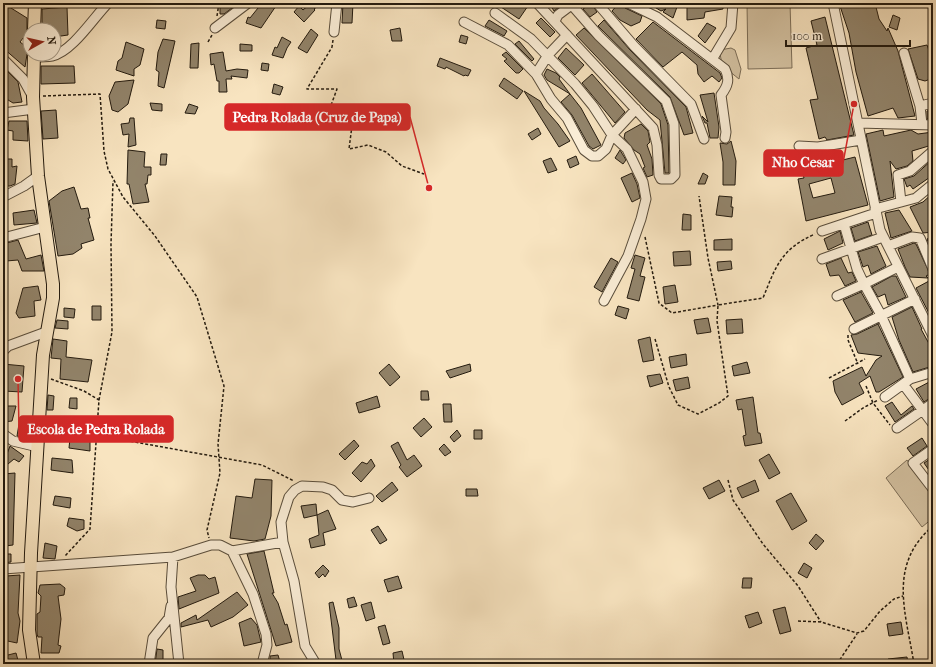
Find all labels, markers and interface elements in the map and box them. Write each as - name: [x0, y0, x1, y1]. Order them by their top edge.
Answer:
- north arrow: [22, 22, 62, 62]
- scale bar: [786, 22, 910, 48]
- text: 100 m: [792, 29, 822, 43]
- text: N: [44, 36, 59, 46]
- callout: Pedra Rolada (Cruz de Papa): [225, 104, 410, 130]
- text: Pedra Rolada (Cruz de Papa): [232, 109, 402, 126]
- callout: Nho Cesar: [764, 150, 843, 176]
- text: Nho Cesar: [772, 154, 835, 171]
- callout: Escola de Pedra Rolada: [19, 416, 173, 442]
- text: Escola de Pedra Rolada: [27, 421, 165, 438]

